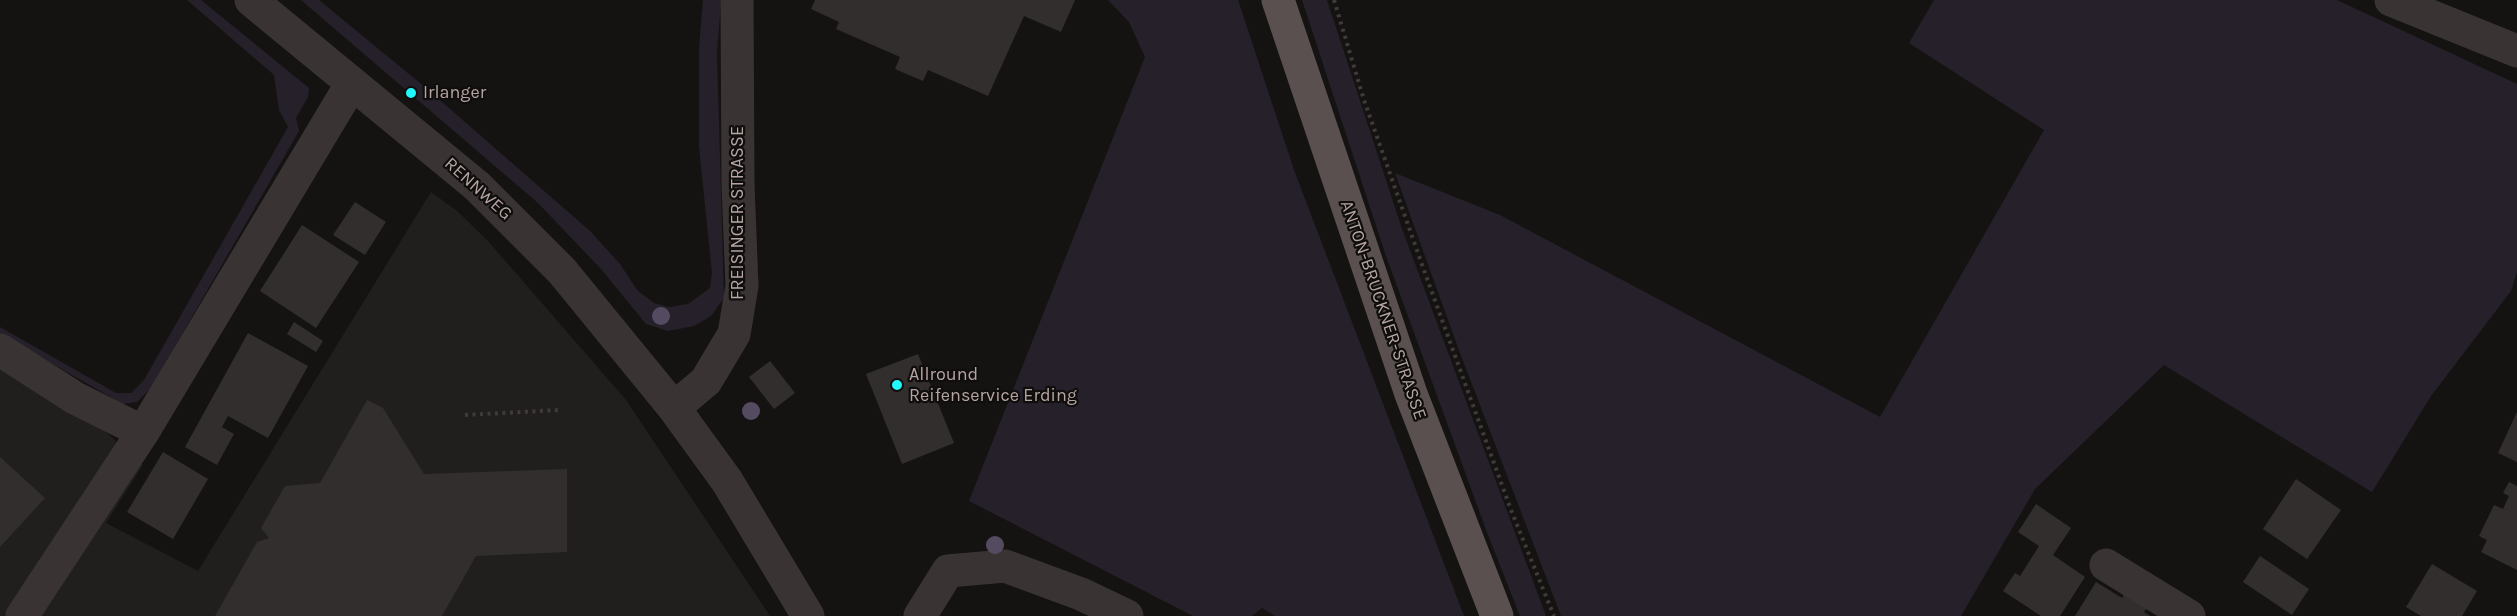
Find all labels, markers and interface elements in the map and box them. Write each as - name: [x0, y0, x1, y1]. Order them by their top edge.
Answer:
- place label: Irlanger: [423, 82, 486, 104]
- marker: Irlanger: [404, 86, 418, 100]
- street label: FREISINGER STRASSE: [727, 126, 749, 300]
- street label: RENNWEG: [440, 153, 516, 225]
- street label: ANTON-BRUCKNER-STRASSE: [1335, 197, 1431, 423]
- place label: Allround Reifenservice Erding: [909, 364, 1077, 406]
- marker: Allround Reifenservice Erding: [890, 378, 904, 392]

